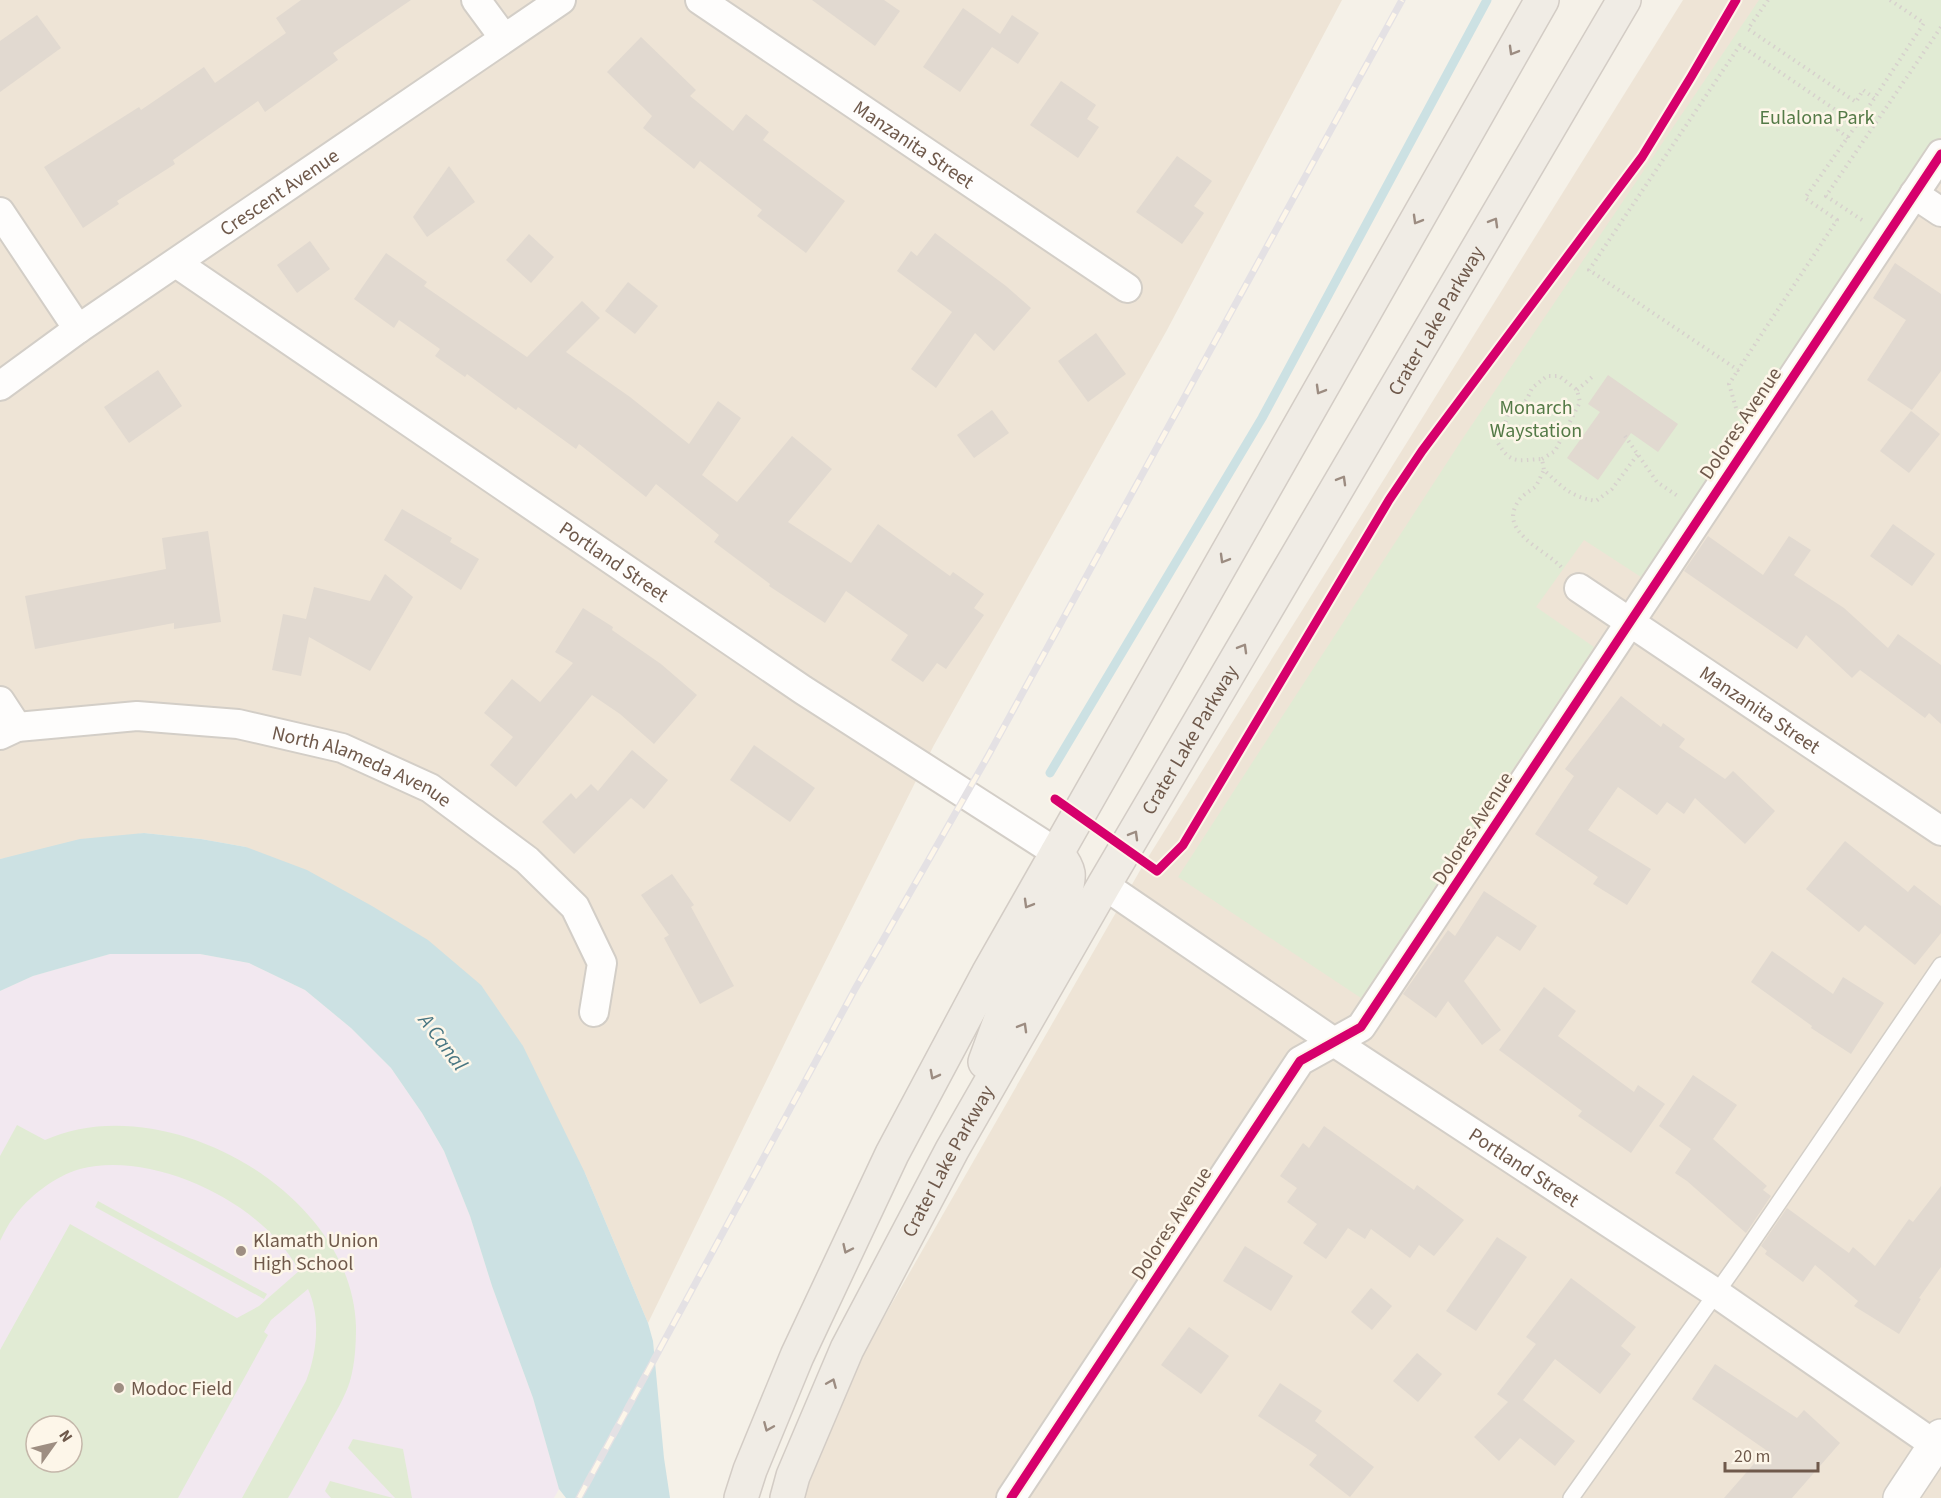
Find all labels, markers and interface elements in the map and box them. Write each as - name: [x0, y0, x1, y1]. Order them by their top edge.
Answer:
- one-way arrow: [1509, 45, 1520, 55]
- street label: Manzanita Street: [847, 94, 979, 196]
- park label: Eulalona Park: [1760, 104, 1875, 132]
- street label: Crescent Avenue: [215, 142, 345, 243]
- one-way arrow: [1412, 214, 1424, 224]
- one-way arrow: [1487, 218, 1498, 228]
- street label: Crater Lake Parkway: [1382, 240, 1492, 401]
- street label: Dolores Avenue: [1693, 362, 1789, 485]
- one-way arrow: [1316, 384, 1327, 394]
- park label: Monarch Waystation: [1490, 394, 1582, 445]
- one-way arrow: [1335, 476, 1346, 486]
- street label: Portland Street: [553, 515, 674, 610]
- one-way arrow: [1220, 553, 1231, 563]
- one-way arrow: [1236, 644, 1247, 654]
- street label: Crater Lake Parkway: [1135, 659, 1246, 820]
- street label: Manzanita Street: [1693, 660, 1826, 761]
- street label: North Alameda Avenue: [269, 719, 457, 814]
- street label: Dolores Avenue: [1426, 766, 1520, 891]
- one-way arrow: [1126, 831, 1138, 841]
- one-way arrow: [1024, 898, 1035, 908]
- water label: A Canal: [410, 1005, 475, 1078]
- one-way arrow: [1016, 1022, 1027, 1033]
- one-way arrow: [930, 1068, 941, 1079]
- street label: Crater Lake Parkway: [895, 1080, 1002, 1242]
- street label: Portland Street: [1463, 1121, 1584, 1214]
- street label: Dolores Avenue: [1125, 1161, 1219, 1286]
- place label: Klamath Union High School: [253, 1227, 378, 1278]
- one-way arrow: [843, 1243, 855, 1254]
- marker: Klamath Union High School: [234, 1244, 248, 1258]
- place label: Modoc Field: [131, 1375, 232, 1403]
- one-way arrow: [825, 1379, 837, 1390]
- marker: Modoc Field: [112, 1381, 126, 1395]
- north arrow: [24, 1414, 84, 1474]
- one-way arrow: [763, 1421, 775, 1432]
- text: N: [54, 1426, 78, 1447]
- scale bar: [1725, 1435, 1818, 1473]
- text: 20 m: [1734, 1444, 1770, 1469]

